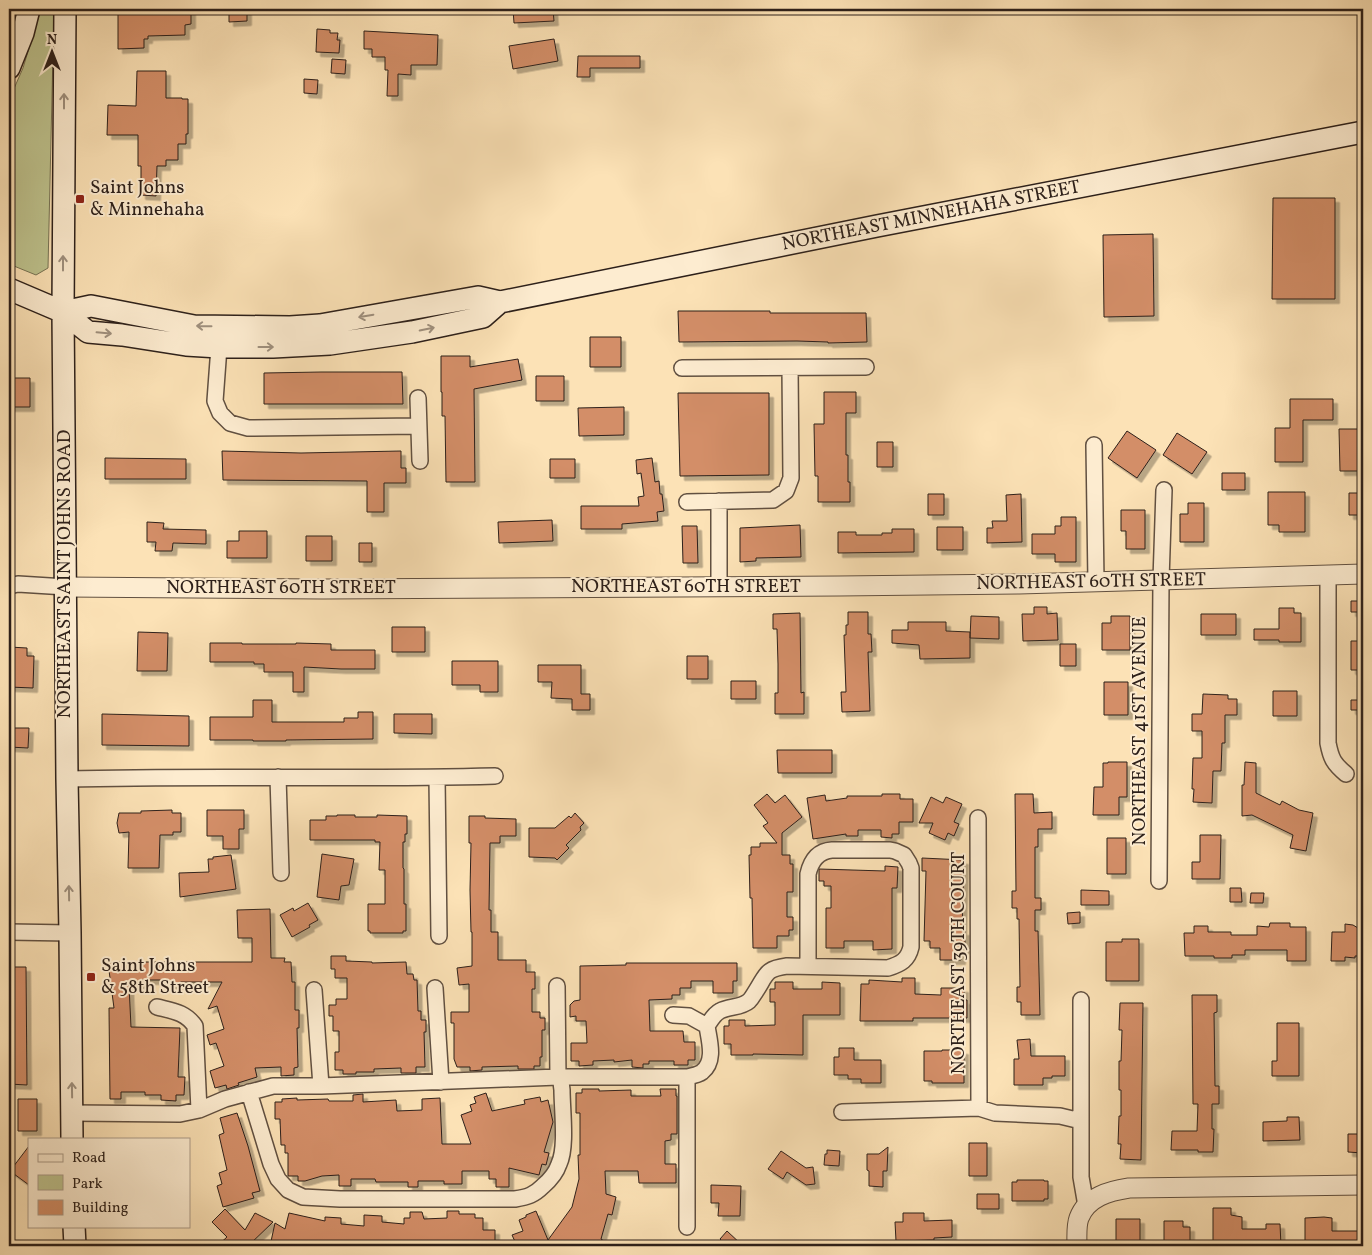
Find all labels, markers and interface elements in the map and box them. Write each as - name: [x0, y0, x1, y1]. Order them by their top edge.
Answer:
- north arrow: [28, 28, 78, 78]
- text: N: [47, 31, 57, 50]
- one-way arrow: [59, 93, 69, 109]
- street label: NORTHEAST MINNEHAHA STREET: [780, 174, 1082, 258]
- place label: Saint Johns & Minnehaha: [90, 175, 205, 223]
- marker: Saint Johns & Minnehaha: [74, 193, 86, 205]
- one-way arrow: [58, 255, 68, 272]
- one-way arrow: [358, 312, 374, 322]
- one-way arrow: [196, 321, 212, 331]
- one-way arrow: [419, 323, 435, 333]
- one-way arrow: [96, 329, 112, 338]
- one-way arrow: [258, 342, 274, 352]
- street label: NORTHEAST SAINT JOHNS ROAD: [52, 429, 78, 718]
- street label: NORTHEAST 60TH STREET: [976, 567, 1206, 597]
- street label: NORTHEAST 60TH STREET: [571, 574, 801, 600]
- street label: NORTHEAST 60TH STREET: [166, 575, 396, 601]
- street label: NORTHEAST 41ST AVENUE: [1127, 616, 1153, 846]
- street label: NORTHEAST 39TH COURT: [946, 852, 972, 1074]
- one-way arrow: [65, 885, 74, 901]
- place label: Saint Johns & 58th Street: [101, 953, 210, 1001]
- marker: Saint Johns & 58th Street: [85, 971, 97, 983]
- one-way arrow: [67, 1082, 77, 1098]
- legend: [28, 1138, 190, 1228]
- text: Road: [72, 1148, 106, 1169]
- text: Park: [72, 1174, 103, 1195]
- text: Building: [72, 1198, 129, 1219]

